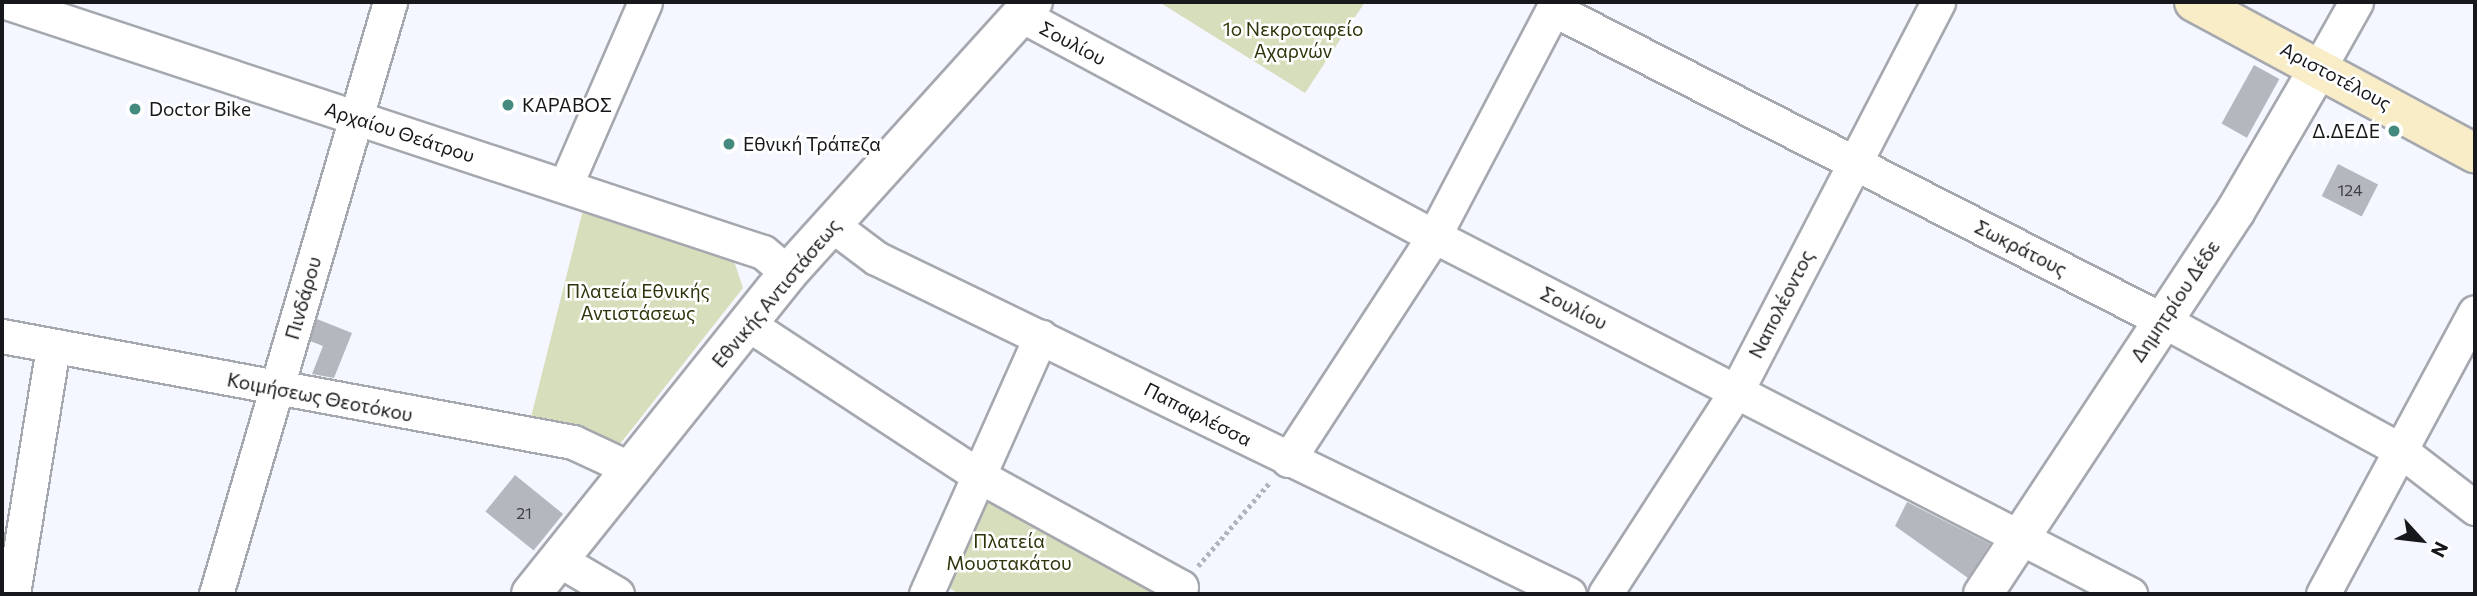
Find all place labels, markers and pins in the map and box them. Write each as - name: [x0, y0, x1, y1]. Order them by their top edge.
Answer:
- place label: ΚΑΡΑΒΟΣ: [522, 94, 612, 116]
- marker: ΚΑΡΑΒΟΣ: [500, 97, 516, 113]
- place label: Doctor Bike: [149, 98, 251, 120]
- marker: Doctor Bike: [127, 101, 143, 117]
- place label: Δ.ΔΕΔΕ: [2312, 120, 2380, 142]
- marker: Δ.ΔΕΔΕ: [2386, 123, 2402, 139]
- place label: Εθνική Τράπεζα: [743, 133, 881, 155]
- marker: Εθνική Τράπεζα: [721, 136, 737, 152]

